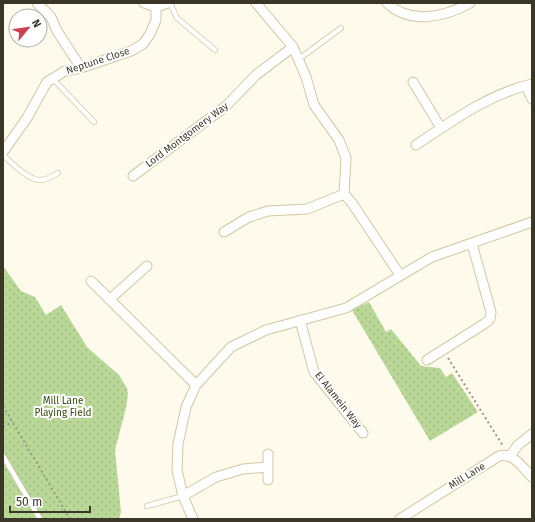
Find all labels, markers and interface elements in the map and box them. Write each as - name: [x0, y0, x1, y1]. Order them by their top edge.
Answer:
- north arrow: [8, 8, 48, 48]
- text: N: [29, 17, 44, 30]
- street label: Neptune Close: [65, 45, 131, 77]
- street label: Lord Montgomery Way: [143, 100, 231, 170]
- street label: El Alamein Way: [312, 369, 364, 431]
- park label: Mill Lane Playing Field: [34, 395, 92, 419]
- street label: Mill Lane: [447, 460, 487, 492]
- scale bar: [10, 488, 90, 514]
- text: 50 m: [16, 495, 42, 509]

